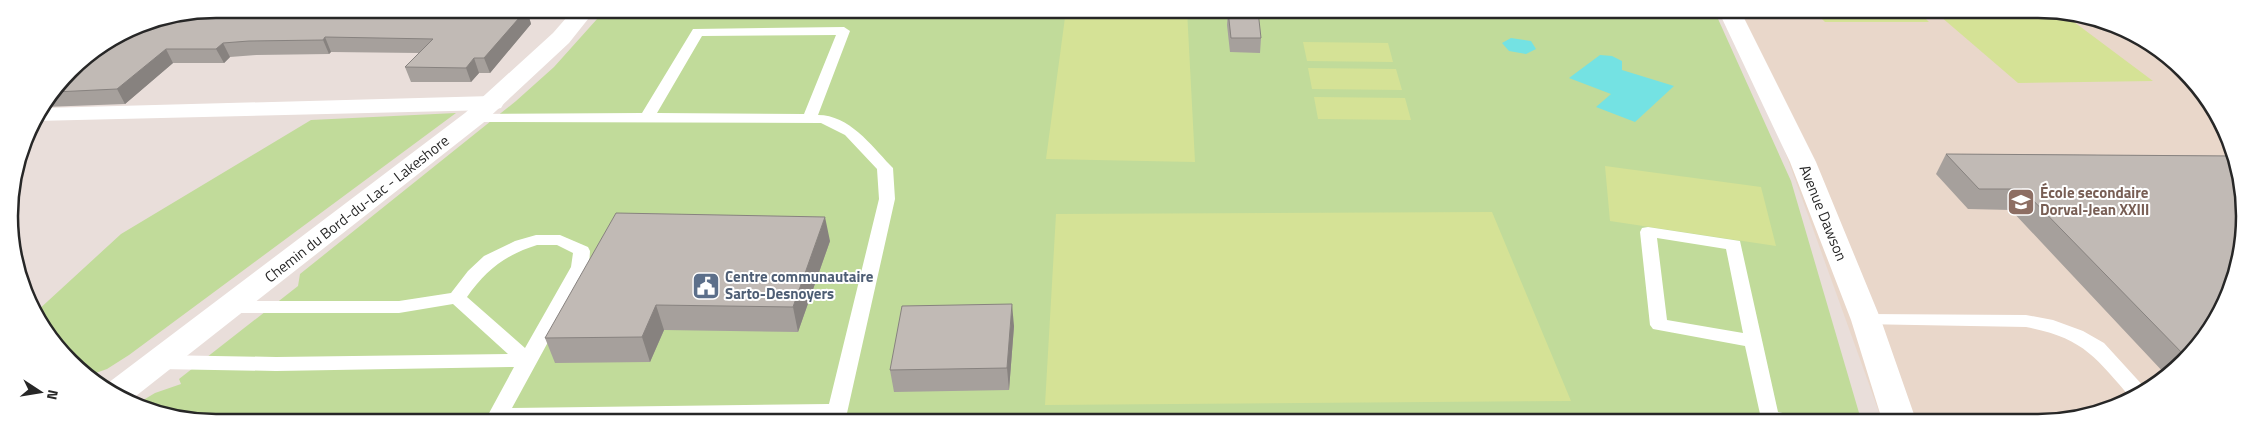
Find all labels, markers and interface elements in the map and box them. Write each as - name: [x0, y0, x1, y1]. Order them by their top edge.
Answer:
- street label: Chemin du Bord-du-Lac - Lakeshore: [260, 129, 454, 288]
- street label: Avenue Dawson: [1794, 161, 1853, 264]
- place label: École secondaire Dorval-Jean XXIII: [2040, 181, 2149, 221]
- school or university icon: École secondaire Dorval-Jean XXIII: [2006, 187, 2036, 217]
- place label: Centre communautaire Sarto-Desnoyers: [725, 265, 874, 305]
- public building icon: Centre communautaire Sarto-Desnoyers: [691, 271, 721, 301]
- north arrow: [15, 367, 65, 417]
- text: N: [42, 388, 64, 402]

